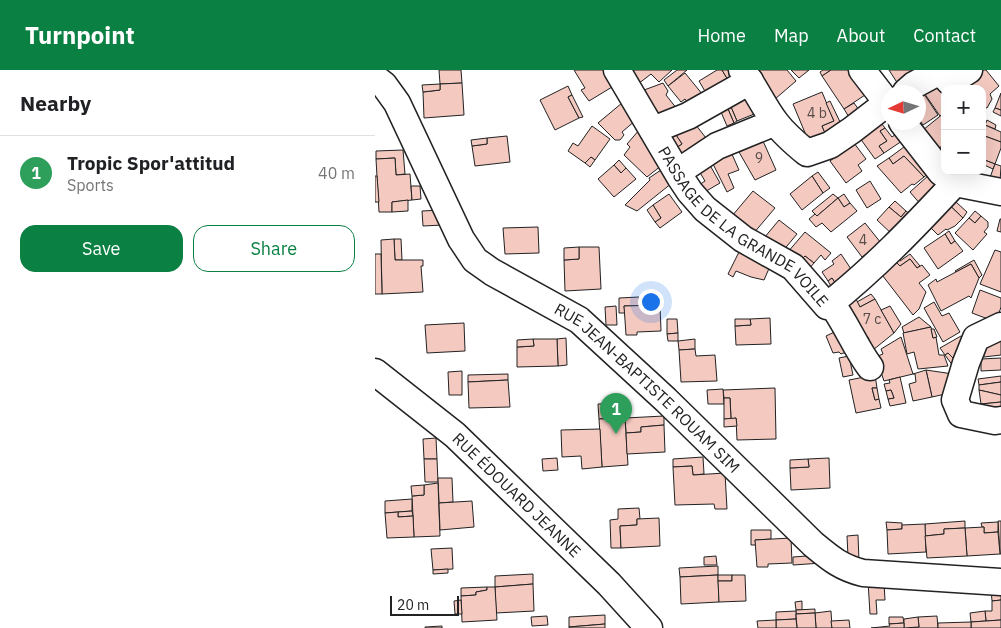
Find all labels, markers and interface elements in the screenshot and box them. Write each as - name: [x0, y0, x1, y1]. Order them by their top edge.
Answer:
- text: Turnpoint: [25, 19, 135, 51]
- text: Home: [698, 24, 746, 47]
- text: Map: [774, 24, 809, 47]
- text: About: [837, 24, 885, 47]
- text: Contact: [913, 24, 976, 47]
- north arrow: [881, 85, 926, 130]
- map controls: [941, 85, 986, 175]
- button: +: [941, 85, 986, 130]
- text: Nearby: [20, 89, 91, 117]
- house number: 4 b: [807, 104, 827, 122]
- button: −: [941, 130, 986, 175]
- street label: PASSAGE DE LA GRANDE VOILE: [654, 143, 833, 311]
- house number: 9: [755, 149, 763, 167]
- text: Tropic Spor'attitud: [67, 151, 235, 175]
- text: 1: [31, 163, 41, 183]
- text: 40 m: [318, 163, 355, 183]
- text: Sports: [67, 175, 114, 195]
- button: Save: [20, 225, 183, 272]
- button: Share: [193, 225, 355, 272]
- house number: 4: [859, 231, 867, 249]
- your location: [638, 289, 664, 315]
- street label: RUE JEAN-BAPTISTE ROUAM SIM: [551, 298, 744, 477]
- house number: 7 c: [863, 310, 881, 328]
- pin: 1: [600, 393, 632, 434]
- street label: RUE ÉDOUARD JEANNE: [449, 428, 585, 562]
- scale bar: [390, 593, 459, 616]
- text: 20 m: [397, 596, 429, 614]

